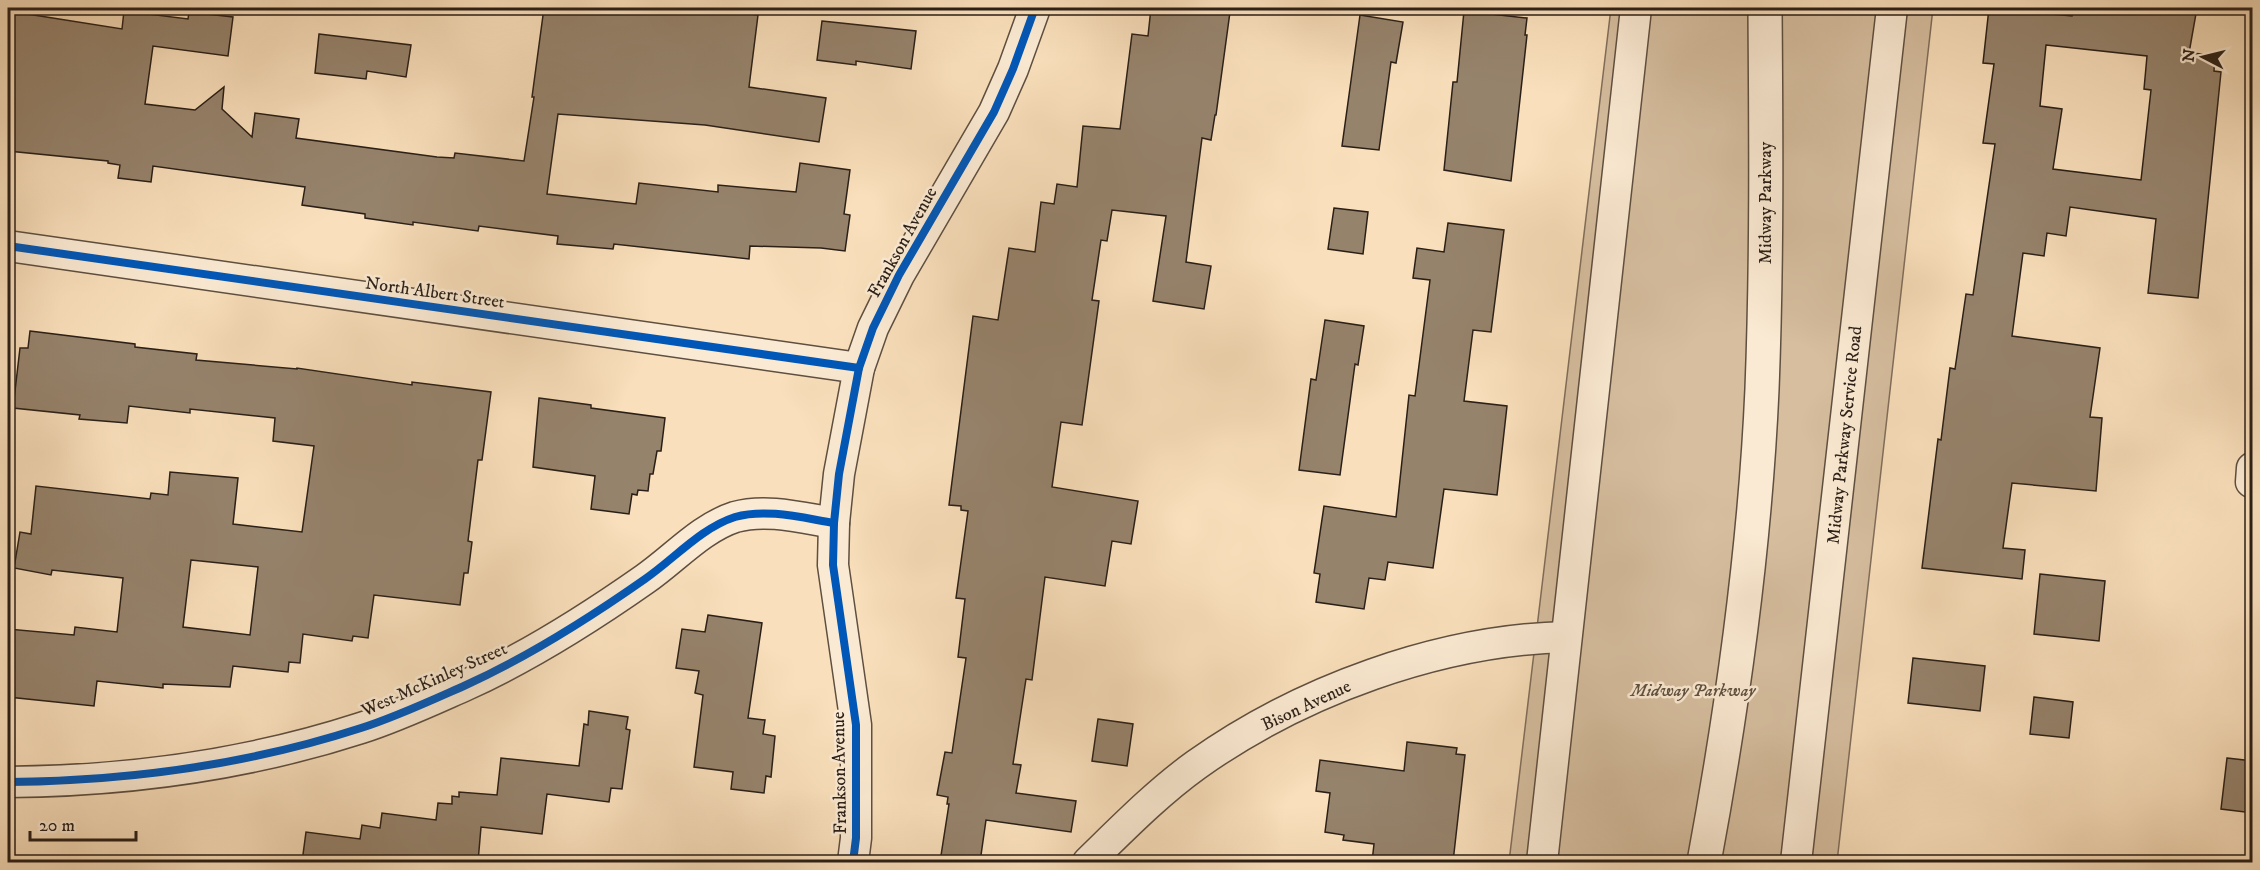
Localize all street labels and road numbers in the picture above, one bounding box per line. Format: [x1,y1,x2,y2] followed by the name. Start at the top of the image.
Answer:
[1755,141,1777,264] street label: Midway Parkway
[863,183,942,301] street label: Frankson Avenue
[364,272,506,314] street label: North Albert Street
[1823,325,1867,545] street label: Midway Parkway Service Road
[357,638,511,722] street label: West McKinley Street
[1258,676,1355,736] street label: Bison Avenue
[828,711,852,835] street label: Frankson Avenue

